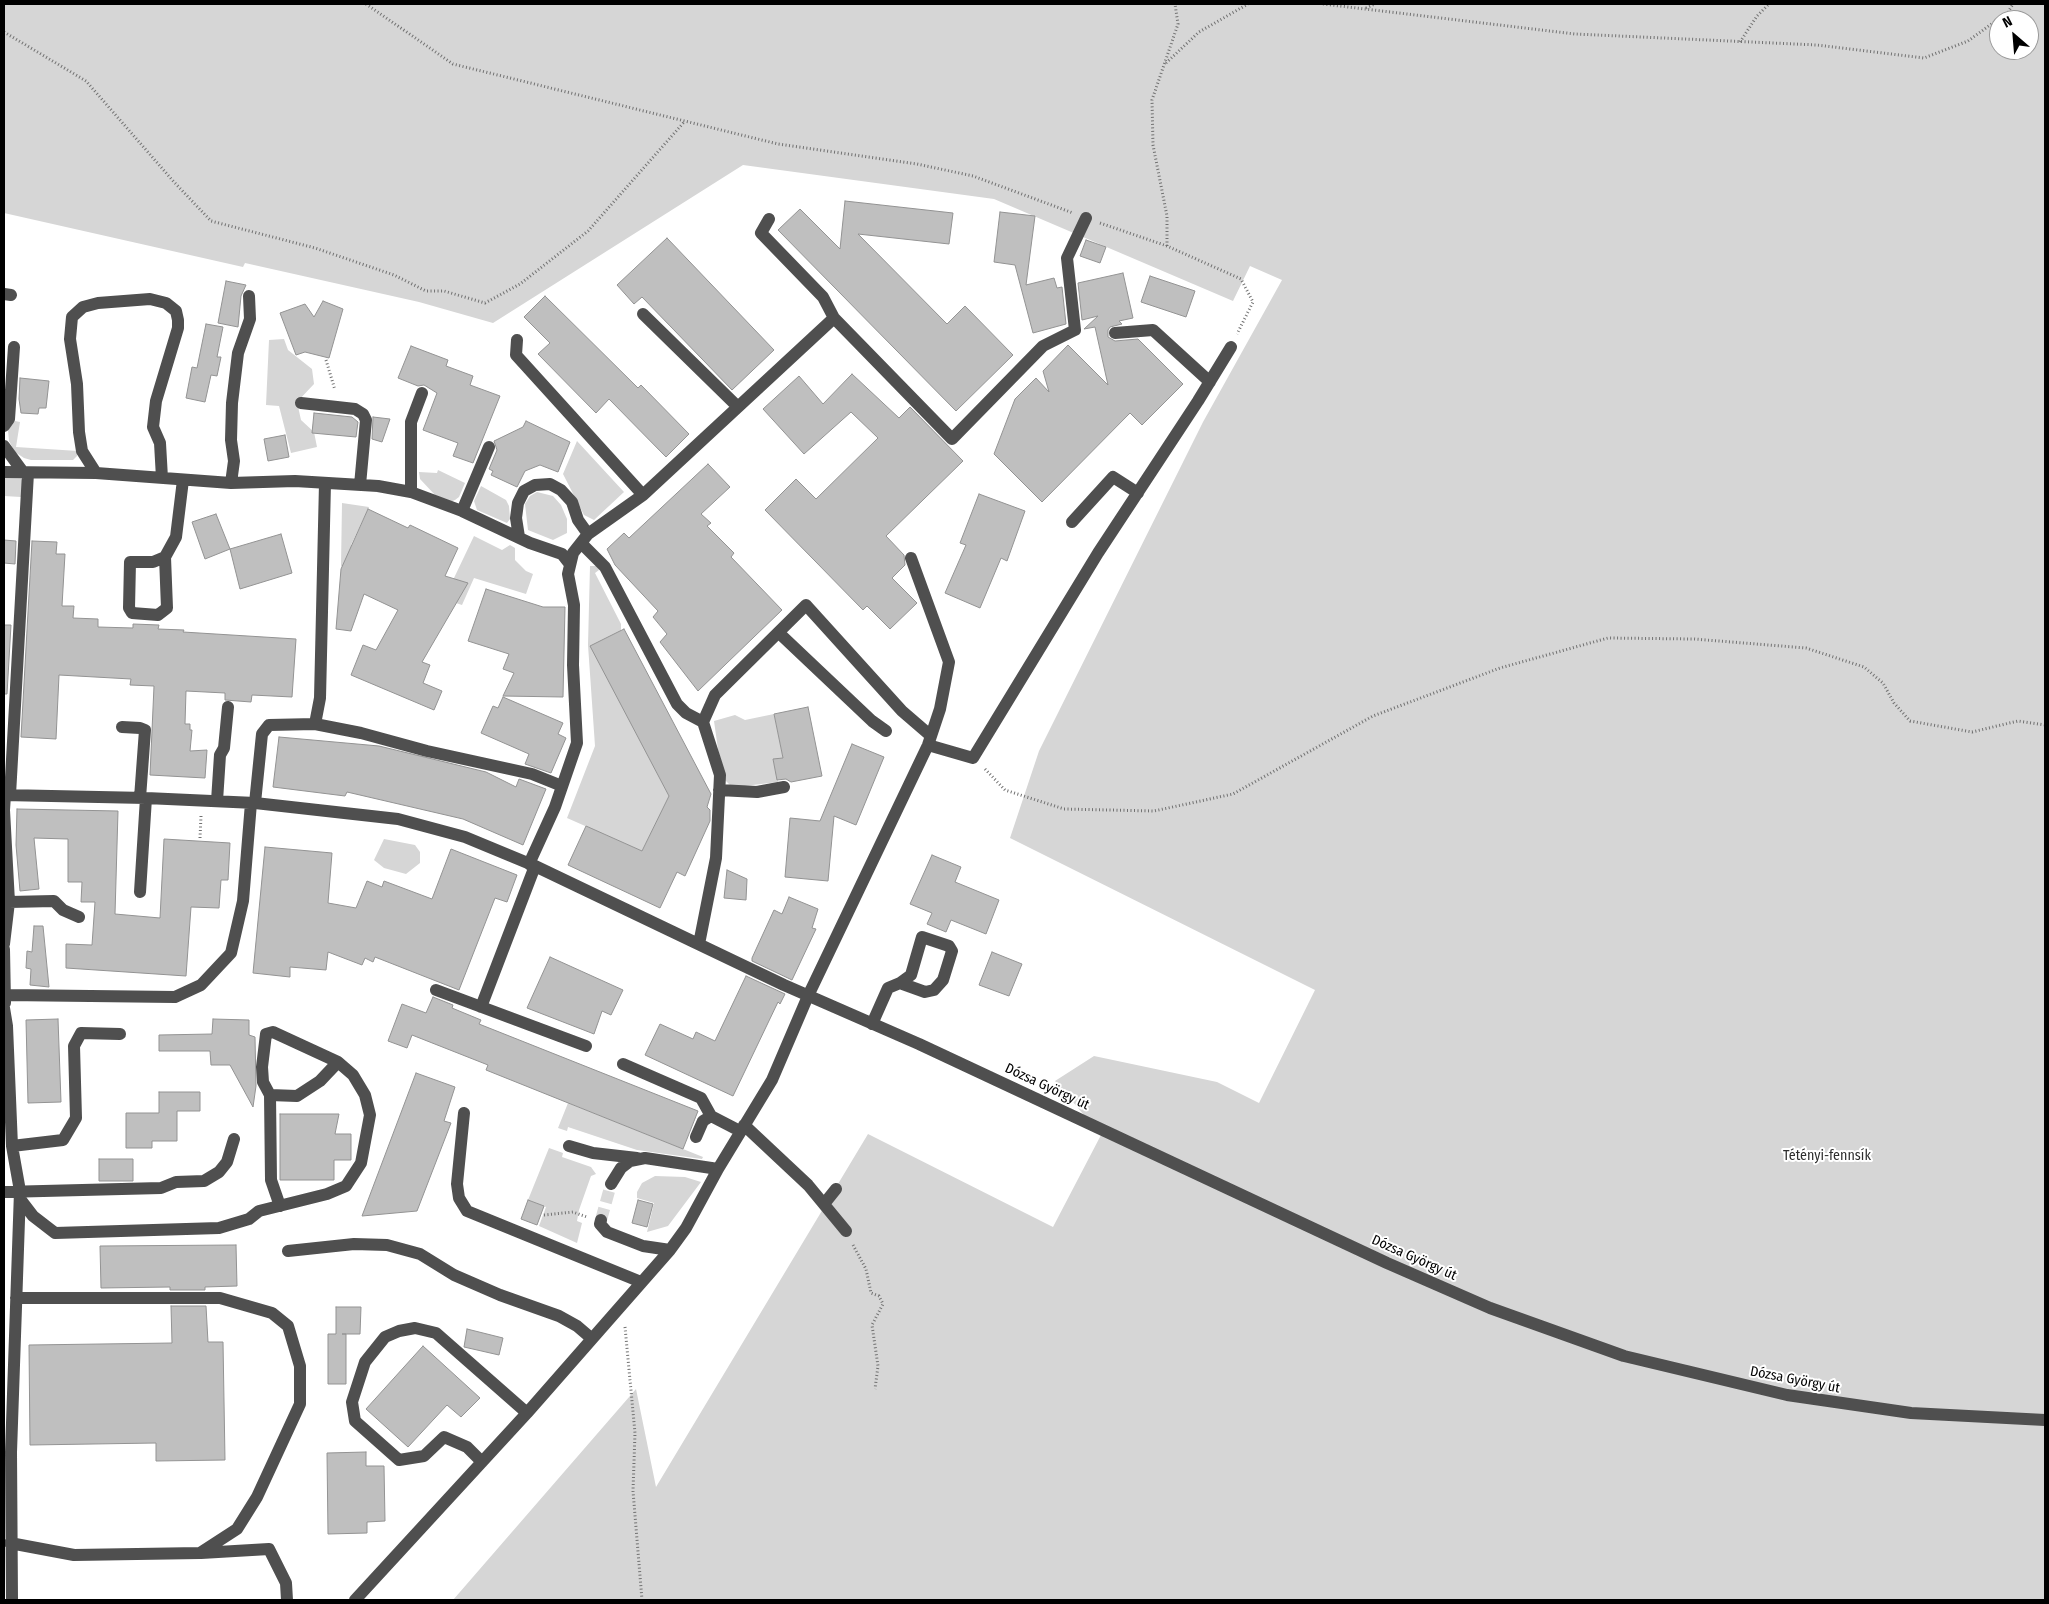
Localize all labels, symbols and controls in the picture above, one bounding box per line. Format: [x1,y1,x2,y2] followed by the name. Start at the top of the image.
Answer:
[1989,10,2039,60] north arrow
[2000,13,2015,32] text: N
[1002,1060,1092,1114] street label: Dózsa György út
[1783,1148,1871,1164] park label: Tétényi-fennsík
[1369,1232,1459,1284] street label: Dózsa György út
[1749,1363,1841,1397] street label: Dózsa György út

